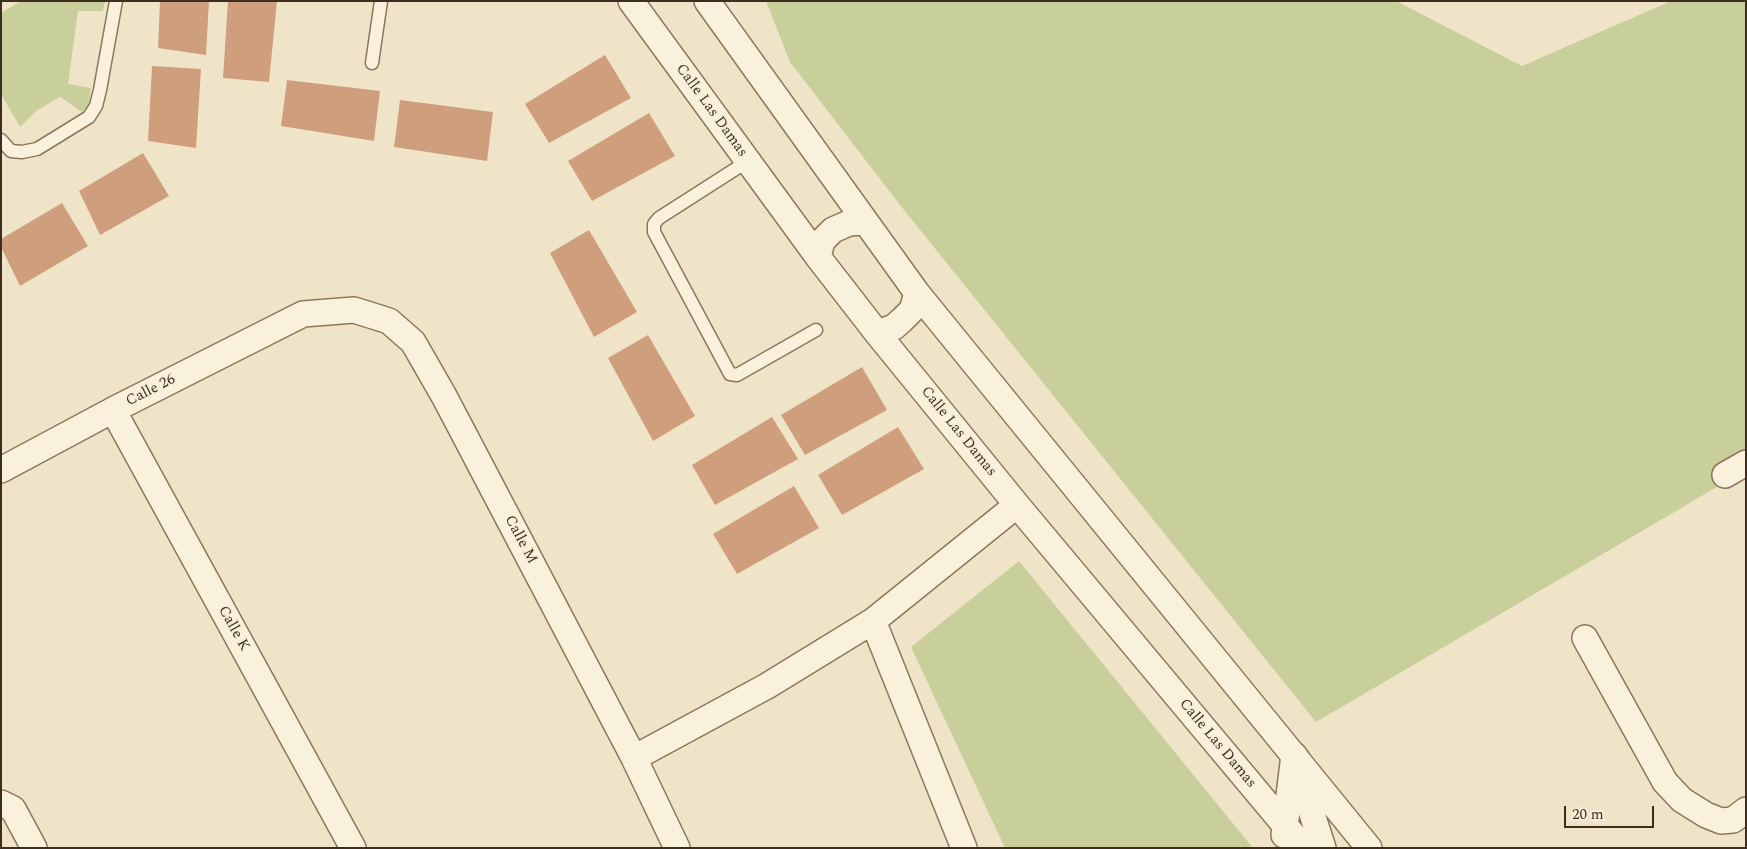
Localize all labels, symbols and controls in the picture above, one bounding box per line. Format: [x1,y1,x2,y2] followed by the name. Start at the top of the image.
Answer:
[671,61,751,161] street label: Calle Las Damas
[123,371,179,411] street label: Calle 26
[916,383,1000,481] street label: Calle Las Damas
[500,513,540,567] street label: Calle M
[213,603,253,655] street label: Calle K
[1175,696,1259,792] street label: Calle Las Damas
[1567,796,1657,828] scale bar
[1572,803,1604,826] text: 20 m

